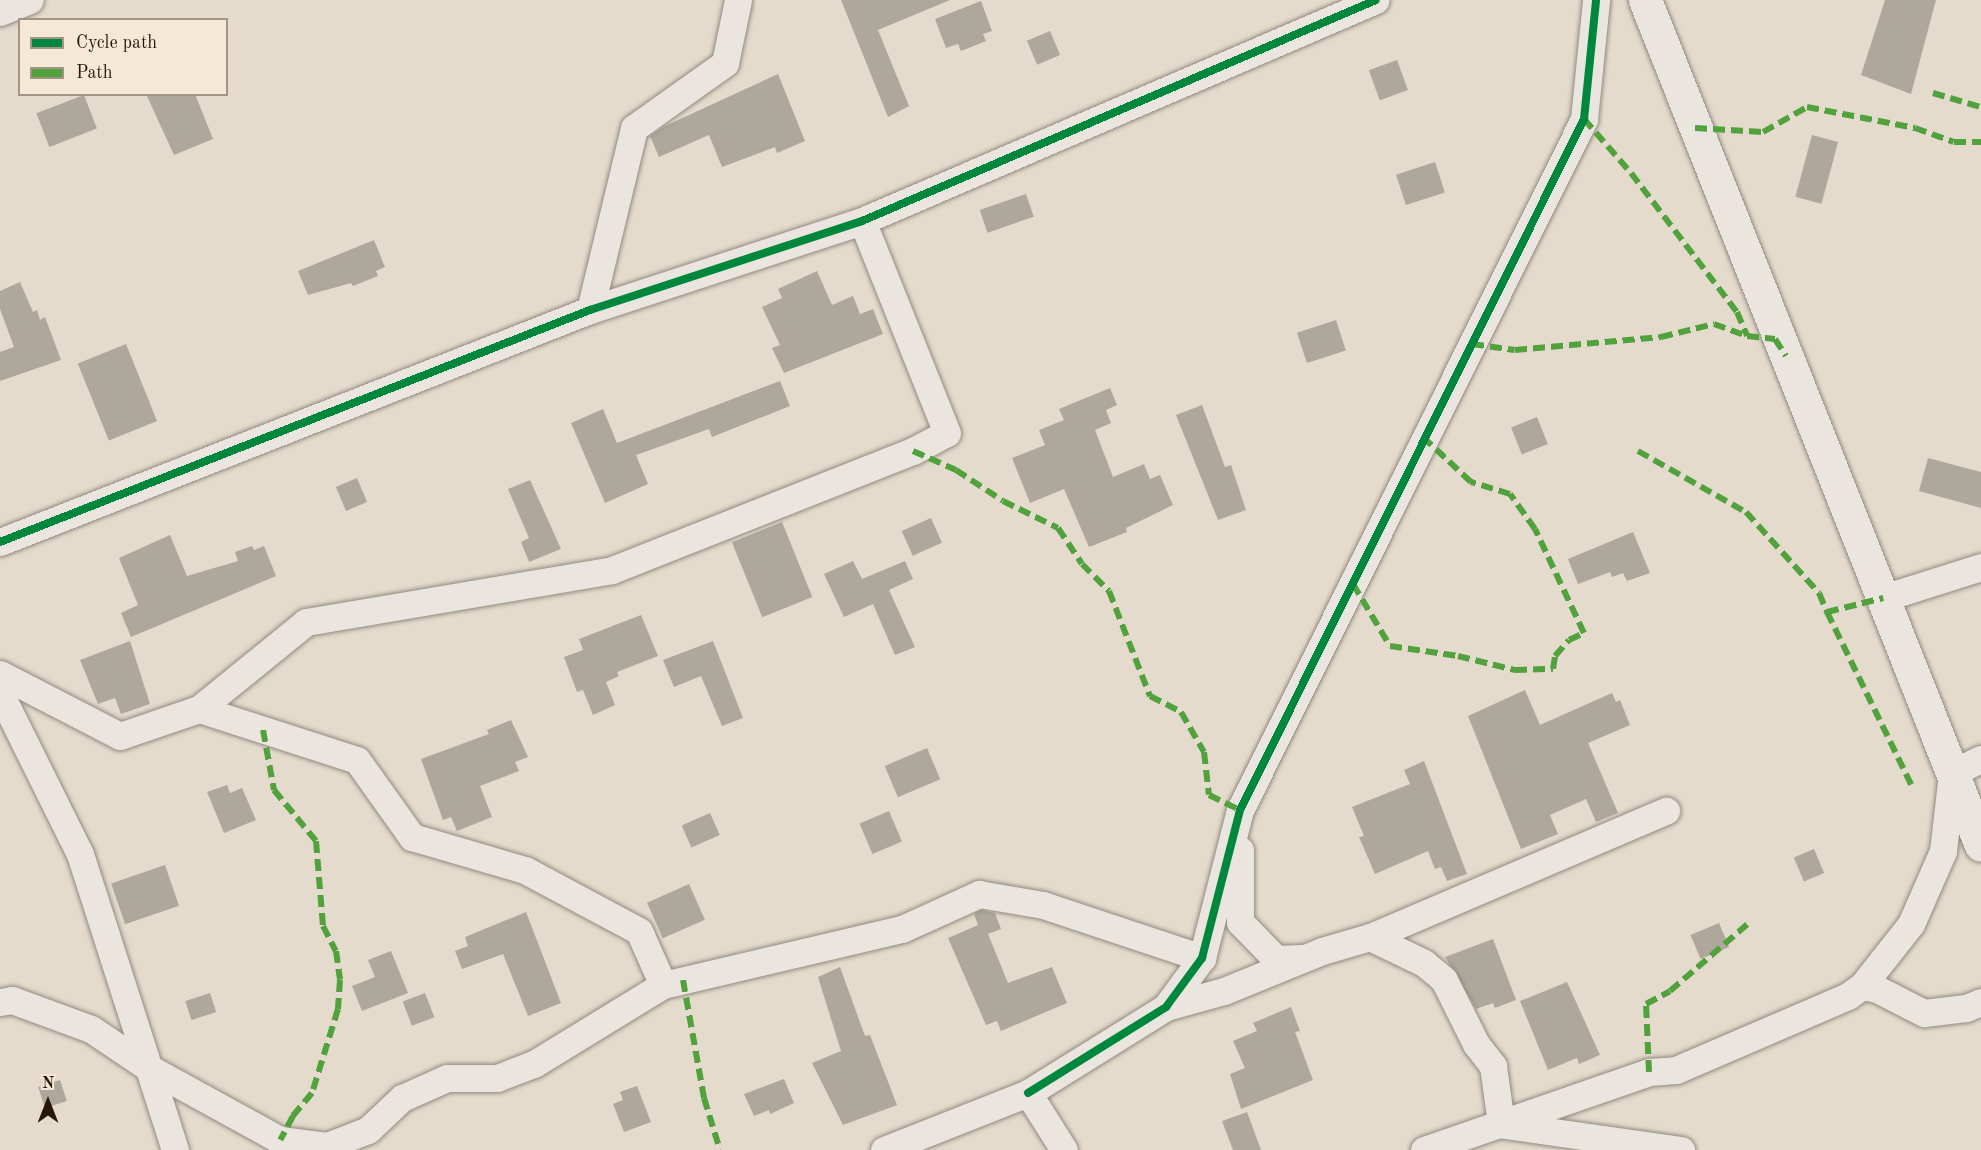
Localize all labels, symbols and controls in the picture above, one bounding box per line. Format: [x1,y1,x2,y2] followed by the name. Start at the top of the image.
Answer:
[18,18,228,96] legend
[76,34,157,52] text: Cycle path
[76,64,112,82] text: Path
[18,1072,78,1132] north arrow
[42,1076,54,1092] text: N

